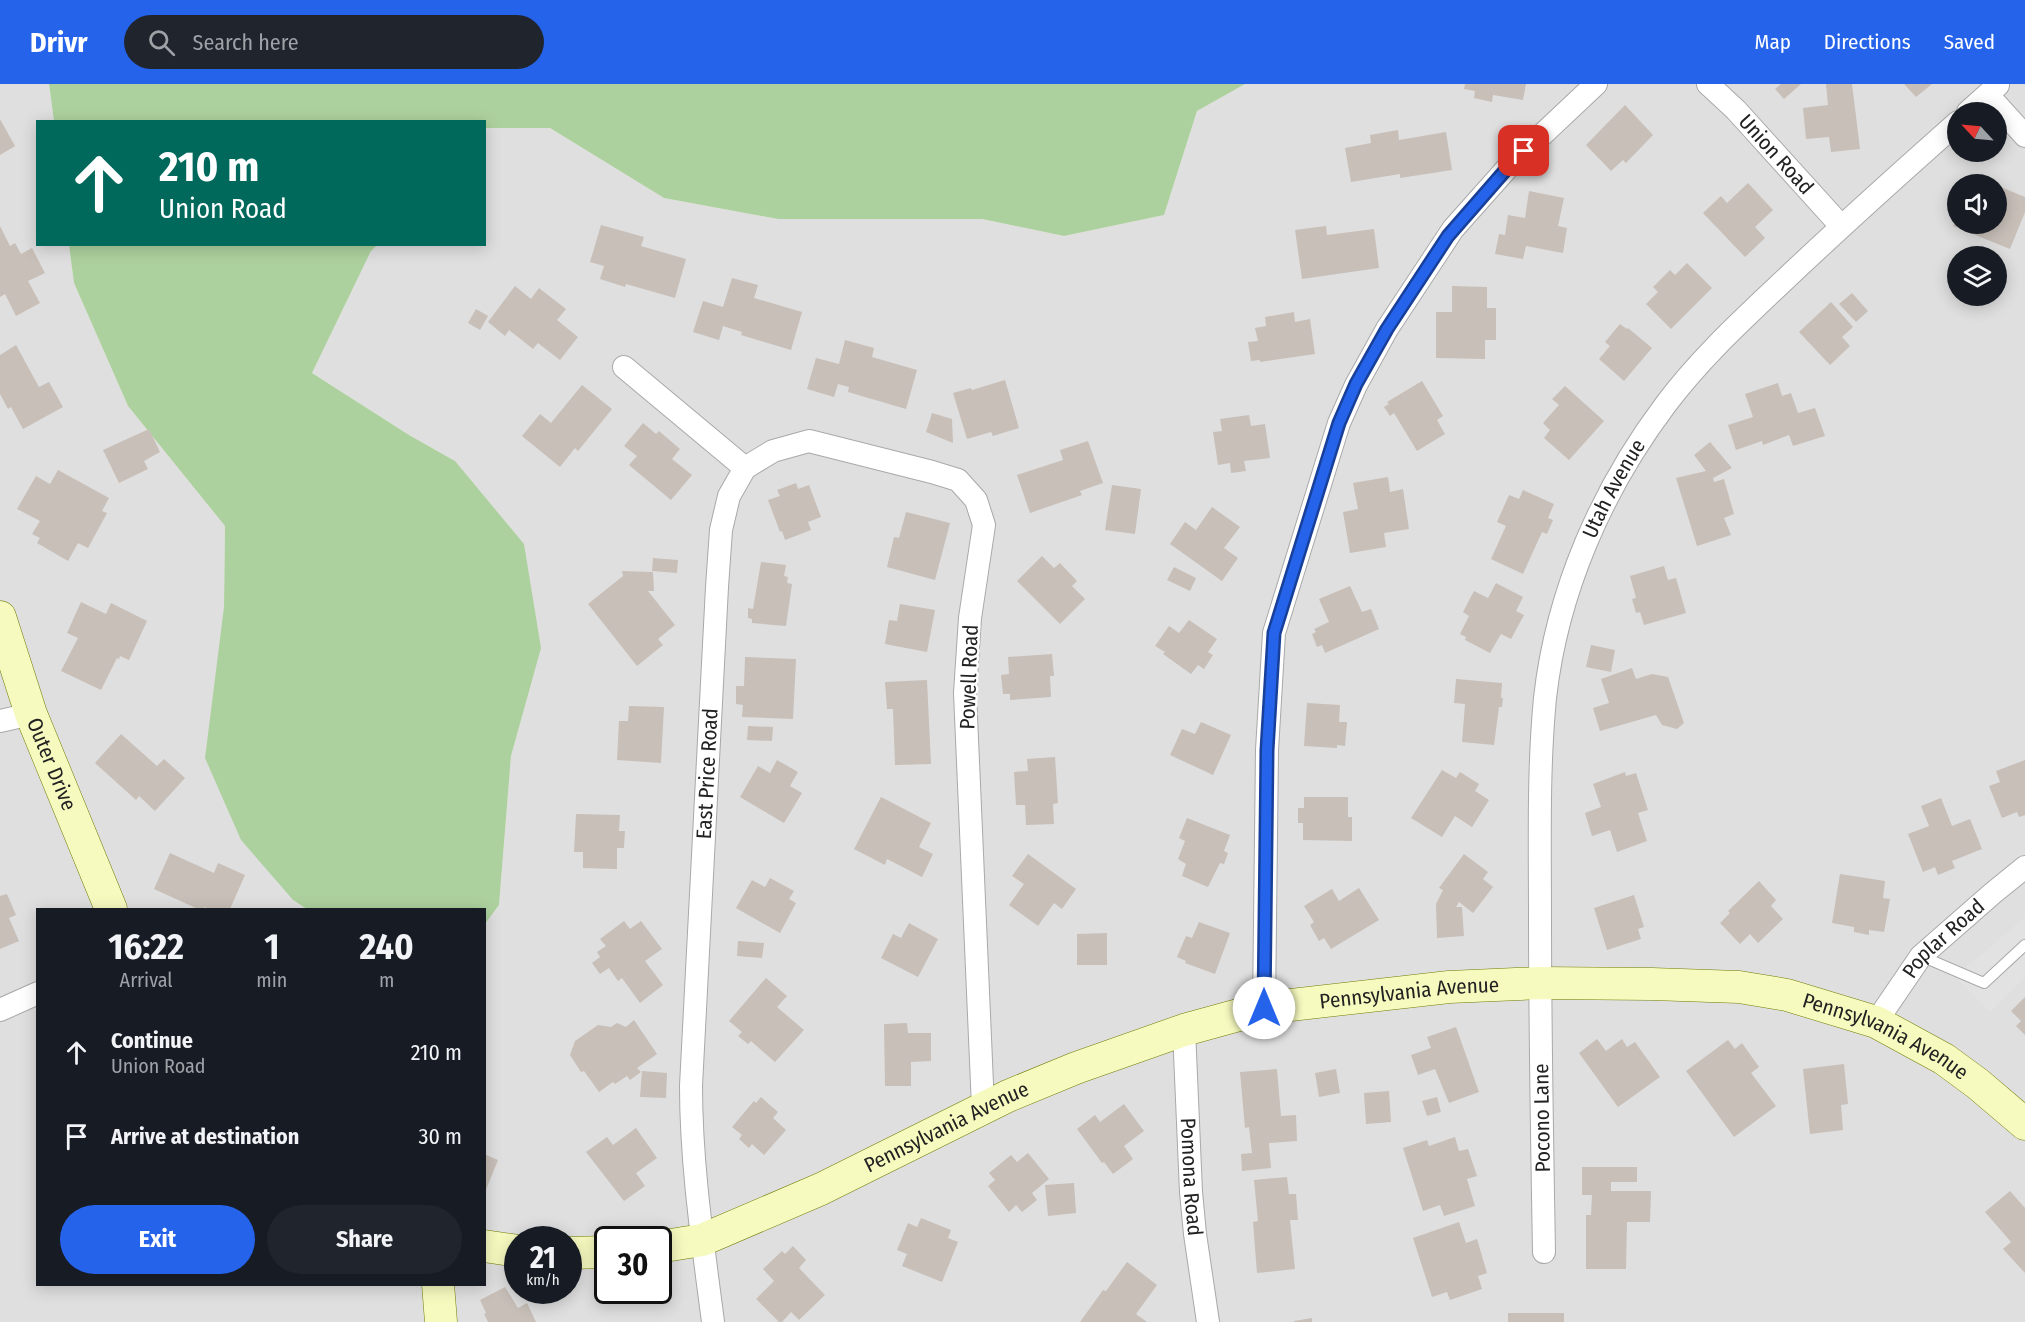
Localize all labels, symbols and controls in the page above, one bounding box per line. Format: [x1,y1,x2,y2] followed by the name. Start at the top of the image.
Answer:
[124,15,544,69] search box
[30,26,88,59] text: Drivr
[145,26,178,59] icon: search
[193,29,299,56] text: Search here
[1754,29,1791,55] text: Map
[1824,29,1911,55] text: Directions
[1944,29,1995,55] text: Saved
[1947,102,2007,162] north arrow
[1947,102,2007,306] map controls
[1733,109,1819,200] street label: Union Road
[1498,125,1549,176] pin
[1507,134,1540,167] icon: arrive
[159,142,259,192] text: 210 m
[60,144,138,222] icon: ahead
[1947,174,2007,234] button: sound
[159,193,287,225] text: Union Road
[1947,246,2007,306] button: layers
[1577,434,1651,542] street label: Utah Avenue
[954,624,984,730] street label: Powell Road
[691,707,724,840] street label: East Price Road
[21,714,82,814] street label: Outer Drive
[1897,893,1990,983] street label: Poplar Road
[108,925,184,969] text: 16:22
[264,925,279,969] text: 1
[360,925,414,969] text: 240
[120,968,173,992] text: Arrival
[256,968,287,992] text: min
[379,968,394,992] text: m
[1318,972,1500,1015] street label: Pennsylvania Avenue
[1232,976,1296,1040] position arrow
[1799,987,1973,1085] street label: Pennsylvania Avenue
[111,1027,193,1054] text: Continue
[60,1036,93,1069] icon: ahead
[411,1039,462,1066] text: 210 m
[111,1054,206,1078] text: Union Road
[1528,1063,1556,1173] street label: Pocono Lane
[860,1076,1033,1178] street label: Pennsylvania Avenue
[1175,1117,1208,1237] street label: Pomona Road
[60,1120,93,1153] icon: arrive
[111,1123,299,1150] text: Arrive at destination
[419,1123,462,1150] text: 30 m
[60,1205,255,1274] button: Exit
[267,1205,462,1274] button: Share
[594,1226,672,1304] speed limit sign: 30
[530,1240,556,1276] text: 21
[526,1271,560,1289] text: km/h

